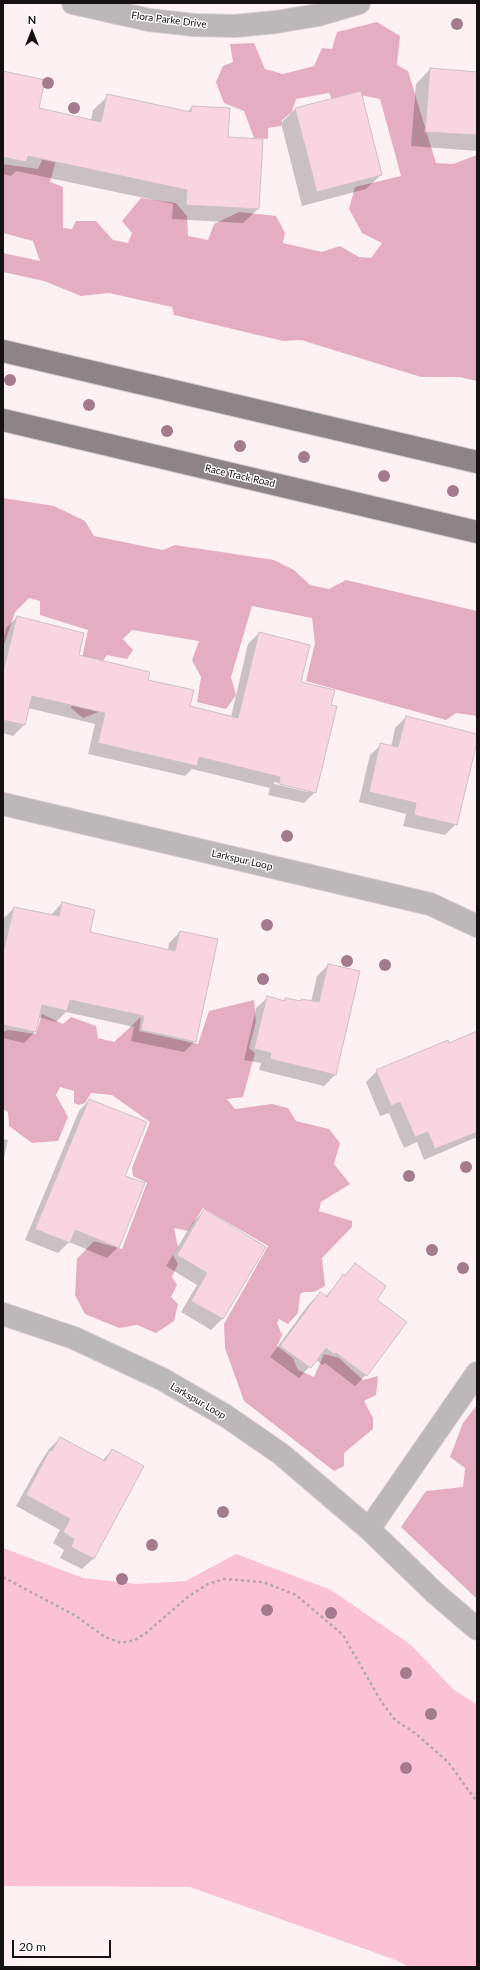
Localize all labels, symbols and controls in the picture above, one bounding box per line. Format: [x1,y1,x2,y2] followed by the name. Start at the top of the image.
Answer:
[131,9,207,31] street label: Flora Parke Drive
[12,12,52,52] north arrow
[28,13,36,26] text: N
[204,462,276,490] street label: Race Track Road
[210,847,274,873] street label: Larkspur Loop
[168,1380,228,1422] street label: Larkspur Loop
[14,1932,113,1958] scale bar
[19,1939,46,1954] text: 20 m

